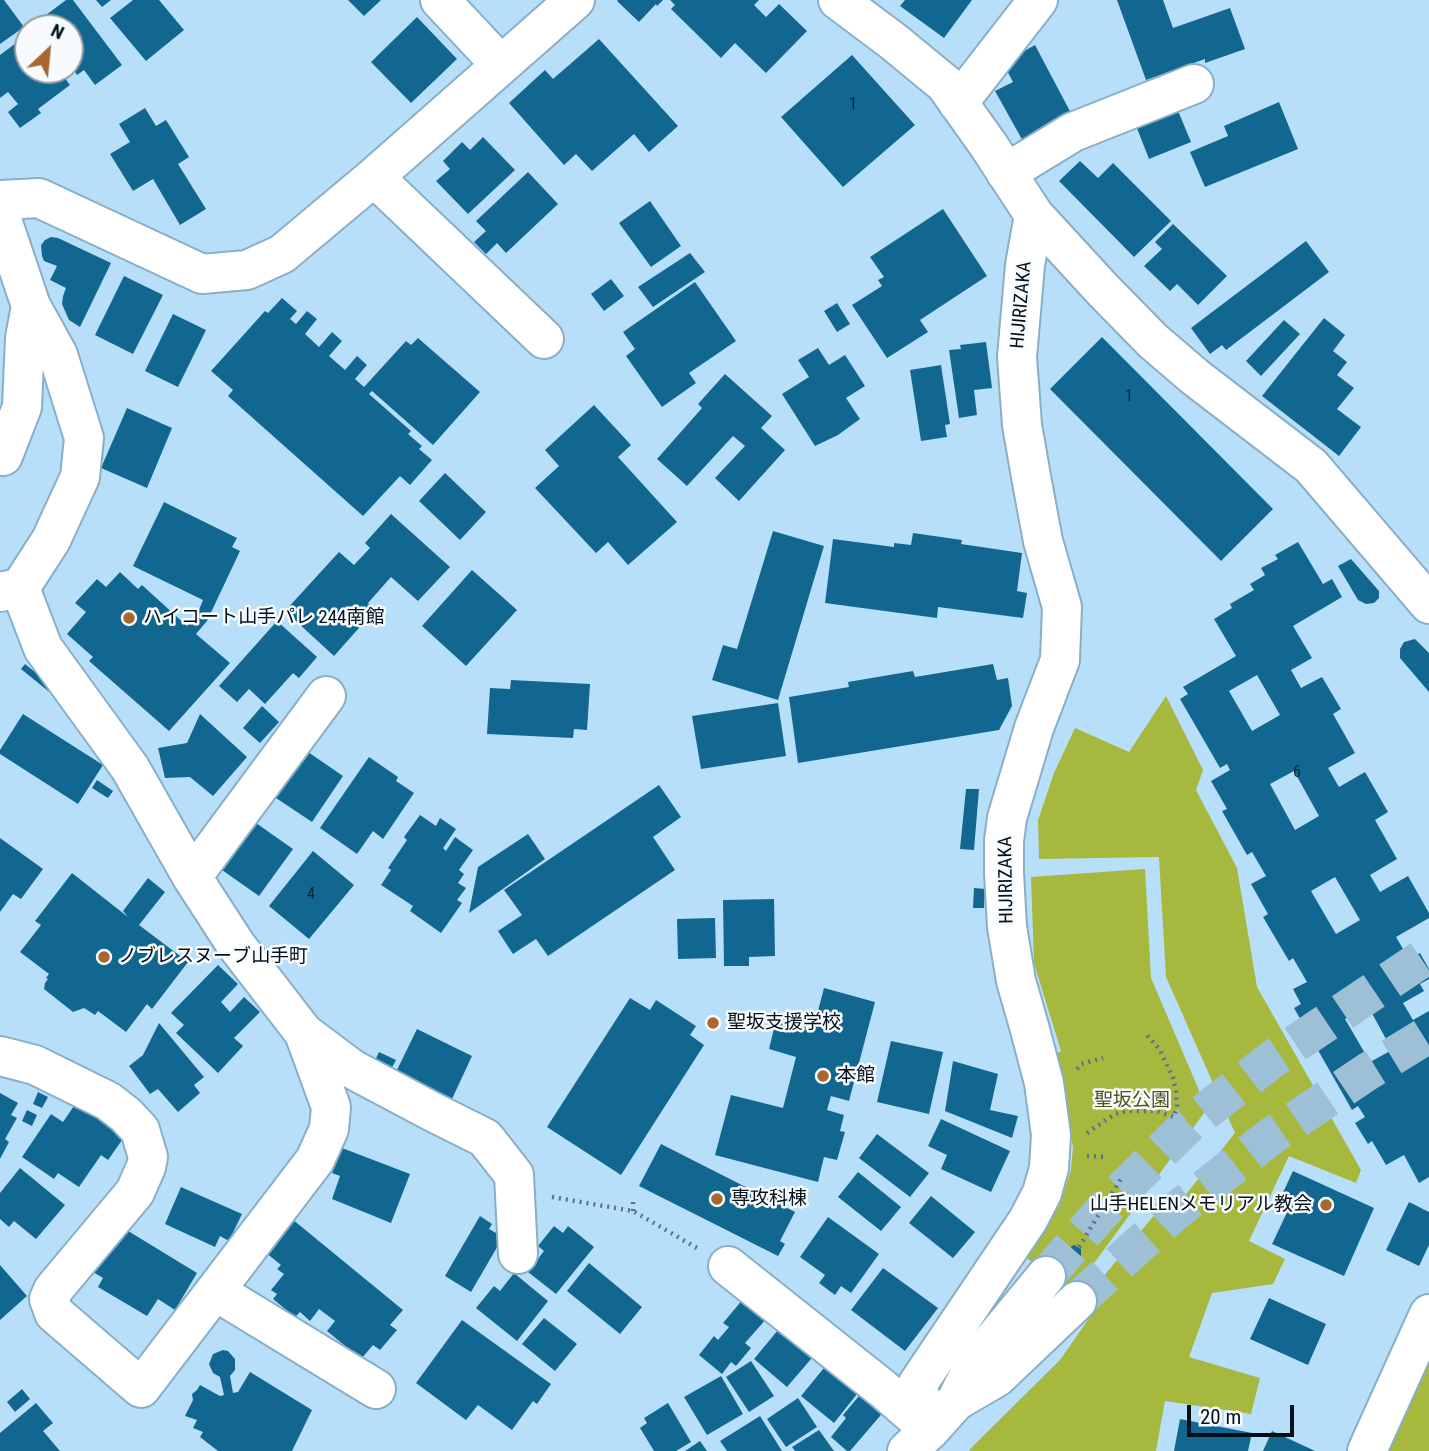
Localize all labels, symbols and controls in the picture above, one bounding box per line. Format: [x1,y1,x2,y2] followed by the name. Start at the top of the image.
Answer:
[14,14,84,84] north arrow
[47,19,68,44] text: N
[849,95,857,115] house number: 1
[1007,260,1037,350] street label: HIJIRIZAKA
[1125,387,1133,407] house number: 1
[143,607,384,629] place label: ハイコート山手パレ 244南館
[121,610,137,626] marker: ハイコート山手パレ 244南館
[1293,763,1301,783] house number: 6
[995,836,1019,924] street label: HIJIRIZAKA
[307,885,315,905] house number: 4
[118,946,308,968] place label: ノブレスヌーブ山手町
[96,949,112,965] marker: ノブレスヌーブ山手町
[727,1012,841,1034] place label: 聖坂支援学校
[705,1015,721,1031] marker: 聖坂支援学校
[837,1065,875,1087] place label: 本館
[815,1068,831,1084] marker: 本館
[1094,1090,1170,1112] park label: 聖坂公園
[731,1188,807,1210] place label: 専攻科棟
[709,1191,725,1207] marker: 専攻科棟
[1090,1194,1312,1216] place label: 山手HELENメモリアル教会
[1318,1197,1334,1213] marker: 山手HELENメモリアル教会
[1191,1392,1298,1436] scale bar
[1200,1405,1241,1429] text: 20 m

